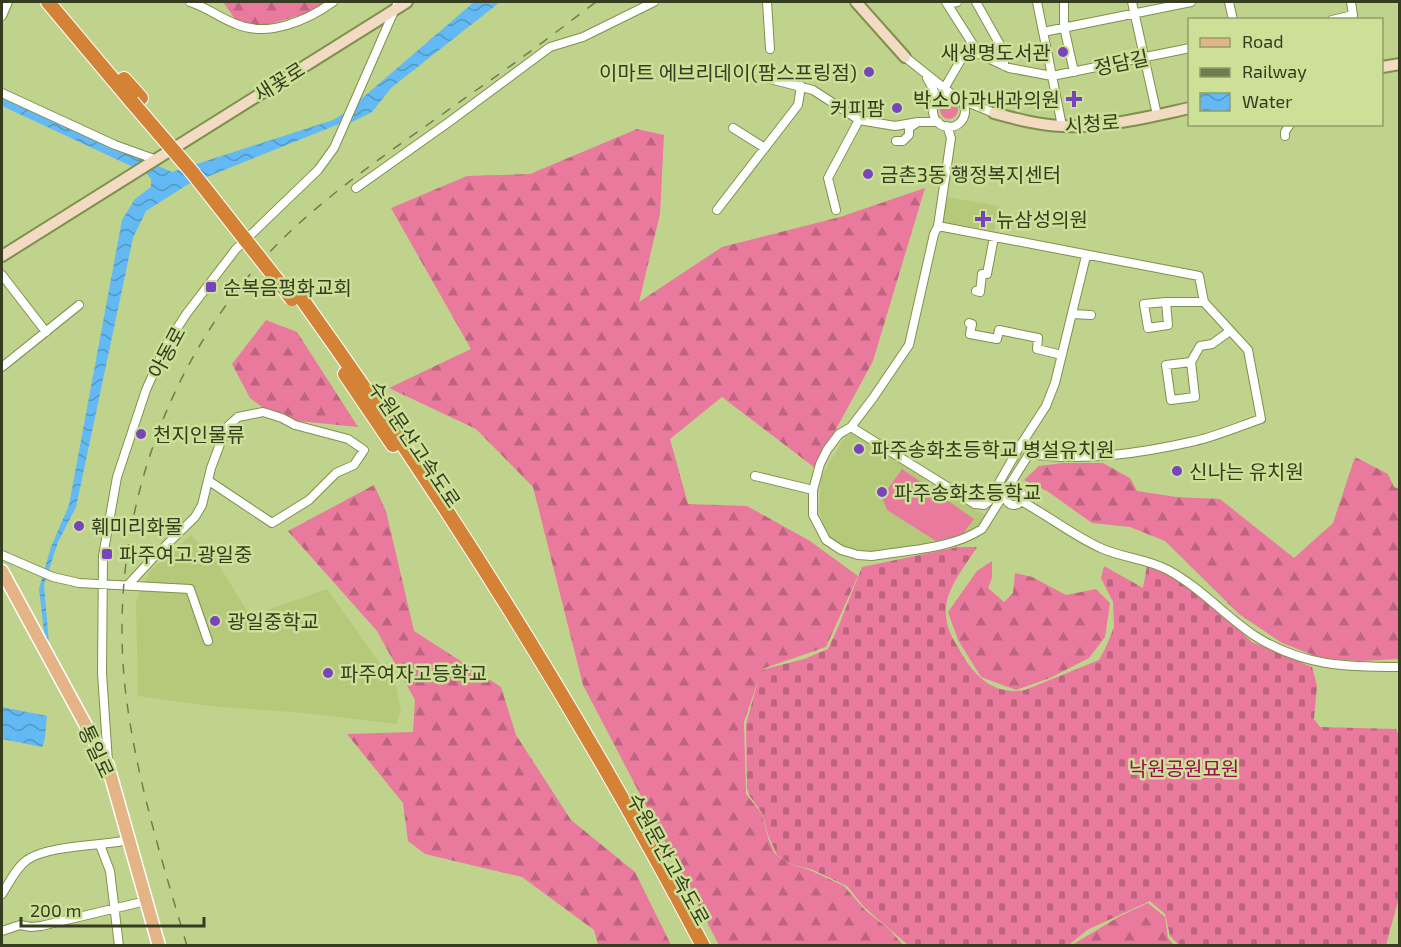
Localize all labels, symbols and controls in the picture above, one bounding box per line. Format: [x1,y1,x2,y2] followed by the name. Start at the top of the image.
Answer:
[1188,18,1383,126] legend
[1242,30,1283,52] text: Road
[941,40,1051,64] place label: 새생명도서관
[1056,45,1070,59] marker: 새생명도서관
[1092,45,1150,79] street label: 정담길
[249,56,309,106] street label: 새꽃로
[599,60,857,84] place label: 이마트 에브리데이(팜스프링점)
[1242,60,1307,82] text: Railway
[862,65,876,79] marker: 이마트 에브리데이(팜스프링점)
[913,87,1060,111] place label: 박소아과내과의원
[1065,90,1083,108] marker: 박소아과내과의원
[1242,90,1292,112] text: Water
[830,96,885,120] place label: 커피팜
[890,101,904,115] marker: 커피팜
[1064,109,1120,137] street label: 시청로
[880,162,1061,186] place label: 금촌3동 행정복지센터
[861,167,875,181] marker: 금촌3동 행정복지센터
[996,207,1088,231] place label: 뉴삼성의원
[974,210,992,228] marker: 뉴삼성의원
[223,275,352,299] place label: 순복음평화교회
[204,280,218,294] marker: 순복음평화교회
[142,322,190,382] street label: 아동로
[364,376,466,512] street label: 수원문산고속도로
[153,422,245,446] place label: 천지인물류
[134,427,148,441] marker: 천지인물류
[871,437,1115,461] place label: 파주송화초등학교 병설유치원
[852,442,866,456] marker: 파주송화초등학교 병설유치원
[1189,459,1304,483] place label: 신나는 유치원
[1170,464,1184,478] marker: 신나는 유치원
[894,480,1041,504] place label: 파주송화초등학교
[875,485,889,499] marker: 파주송화초등학교
[91,514,183,538] place label: 훼미리화물
[72,519,86,533] marker: 훼미리화물
[119,542,252,566] place label: 파주여고.광일중
[100,547,114,561] marker: 파주여고.광일중
[227,609,319,633] place label: 광일중학교
[208,614,222,628] marker: 광일중학교
[340,661,487,685] place label: 파주여자고등학교
[321,666,335,680] marker: 파주여자고등학교
[74,721,120,781] street label: 통일로
[1129,756,1239,780] park label: 낙원공원묘원
[623,789,715,929] street label: 수원문산고속도로
[21,890,204,928] scale bar
[30,899,82,921] text: 200 m

